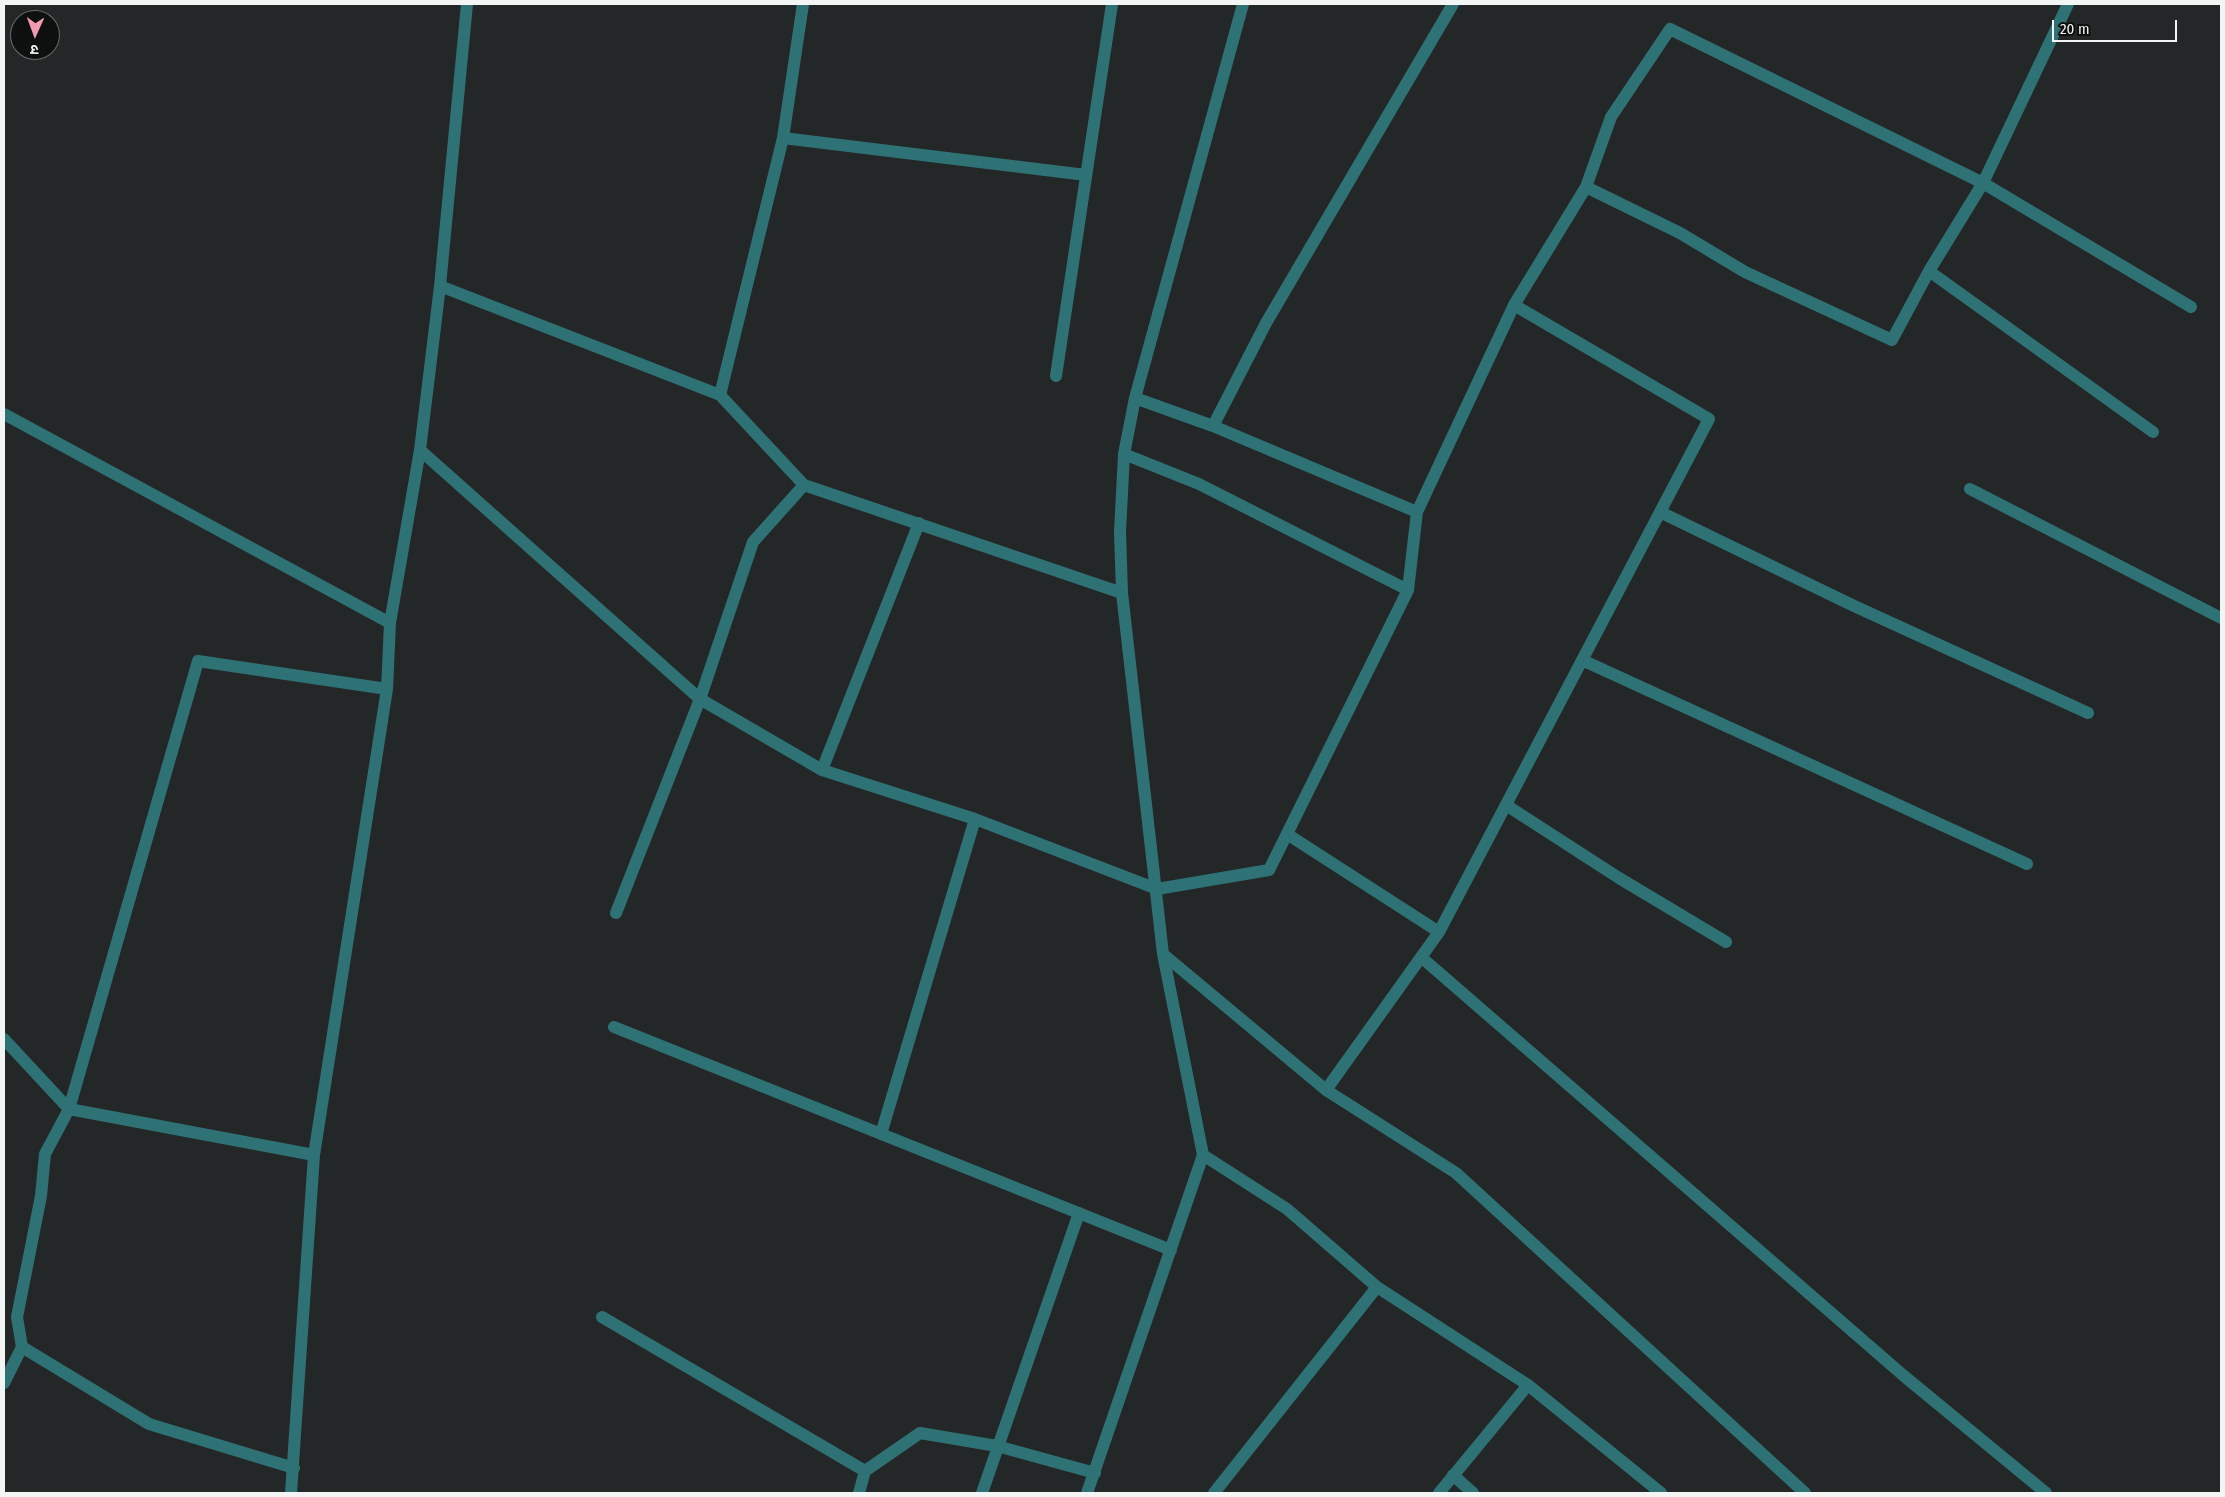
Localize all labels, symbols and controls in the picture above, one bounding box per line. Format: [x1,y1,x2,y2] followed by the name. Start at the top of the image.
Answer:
[10,10,60,60] north arrow
[2055,10,2180,42] scale bar
[2060,20,2090,38] text: 20 m
[30,41,39,58] text: उ

